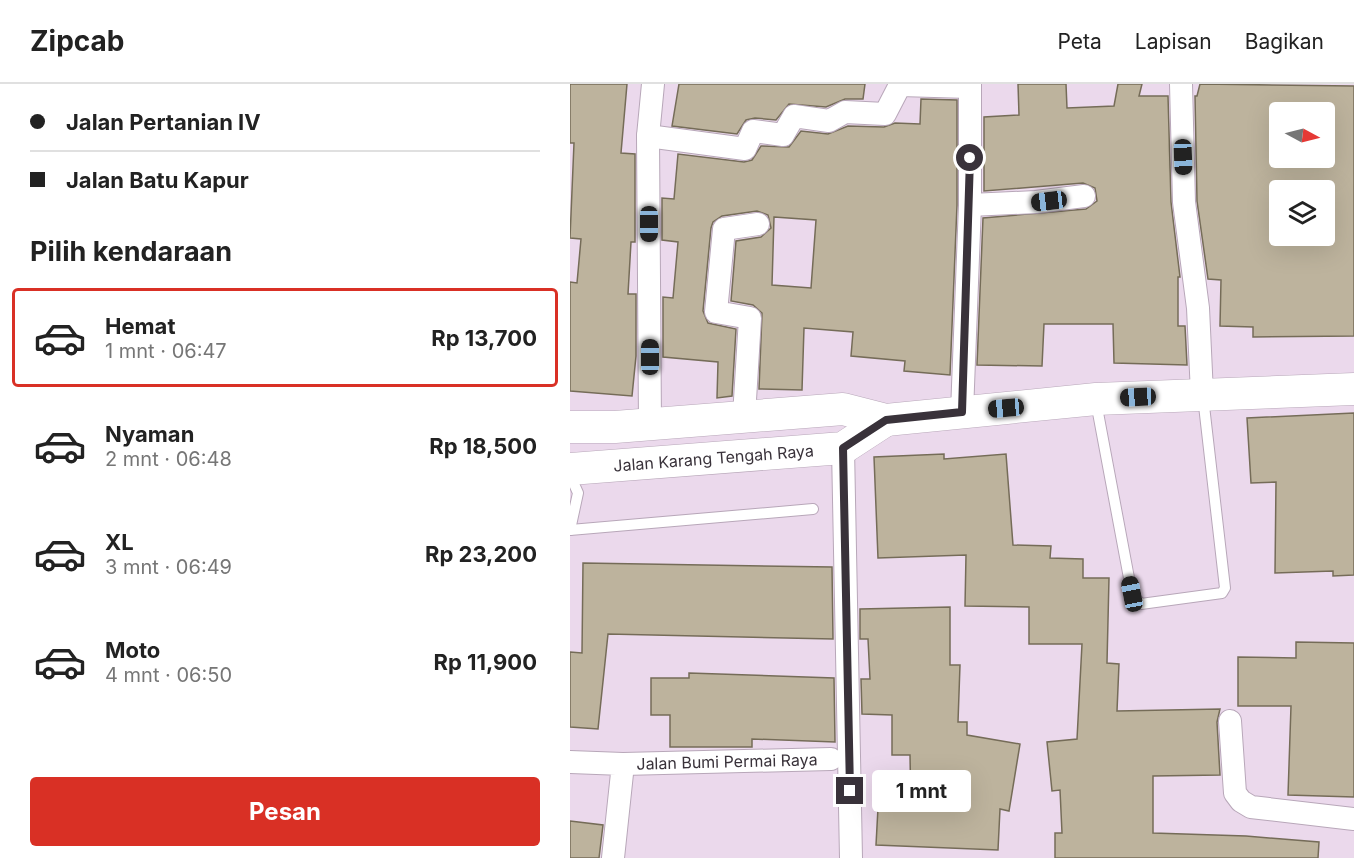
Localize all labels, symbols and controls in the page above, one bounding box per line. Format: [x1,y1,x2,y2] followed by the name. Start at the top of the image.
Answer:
[30,24,125,58] text: Zipcab
[1058,29,1102,54] text: Peta
[1135,29,1212,54] text: Lapisan
[1245,29,1324,54] text: Bagikan
[1269,102,1335,168] north arrow
[1269,102,1335,246] map controls
[66,109,261,135] text: Jalan Pertanian IV
[1173,139,1193,175] car
[956,144,983,171] route start
[66,167,249,193] text: Jalan Batu Kapur
[1269,180,1335,246] button: layers
[1030,190,1068,212] car
[640,206,658,242] car
[30,235,232,268] text: Pilih kendaraan
[33,311,87,365] icon: car
[105,313,175,339] text: Hemat
[431,325,537,351] text: Rp 13,700
[105,339,227,363] text: 1 mnt · 06:47
[641,339,659,375] car
[1120,387,1156,407] car
[987,397,1025,419] car
[33,419,87,473] icon: car
[105,421,194,447] text: Nyaman
[429,433,537,459] text: Rp 18,500
[613,440,815,476] street label: Jalan Karang Tengah Raya
[105,447,232,471] text: 2 mnt · 06:48
[33,527,87,581] icon: car
[105,529,134,555] text: XL
[425,541,537,567] text: Rp 23,200
[105,555,232,579] text: 3 mnt · 06:49
[1120,575,1144,613] car
[33,635,87,689] icon: car
[105,637,160,663] text: Moto
[433,649,537,675] text: Rp 11,900
[105,663,232,687] text: 4 mnt · 06:50
[636,749,818,774] street label: Jalan Bumi Permai Raya
[871,770,970,812] callout: 1 mnt
[30,777,540,846] button: Pesan
[836,777,863,804] route end
[896,779,947,803] text: 1 mnt

